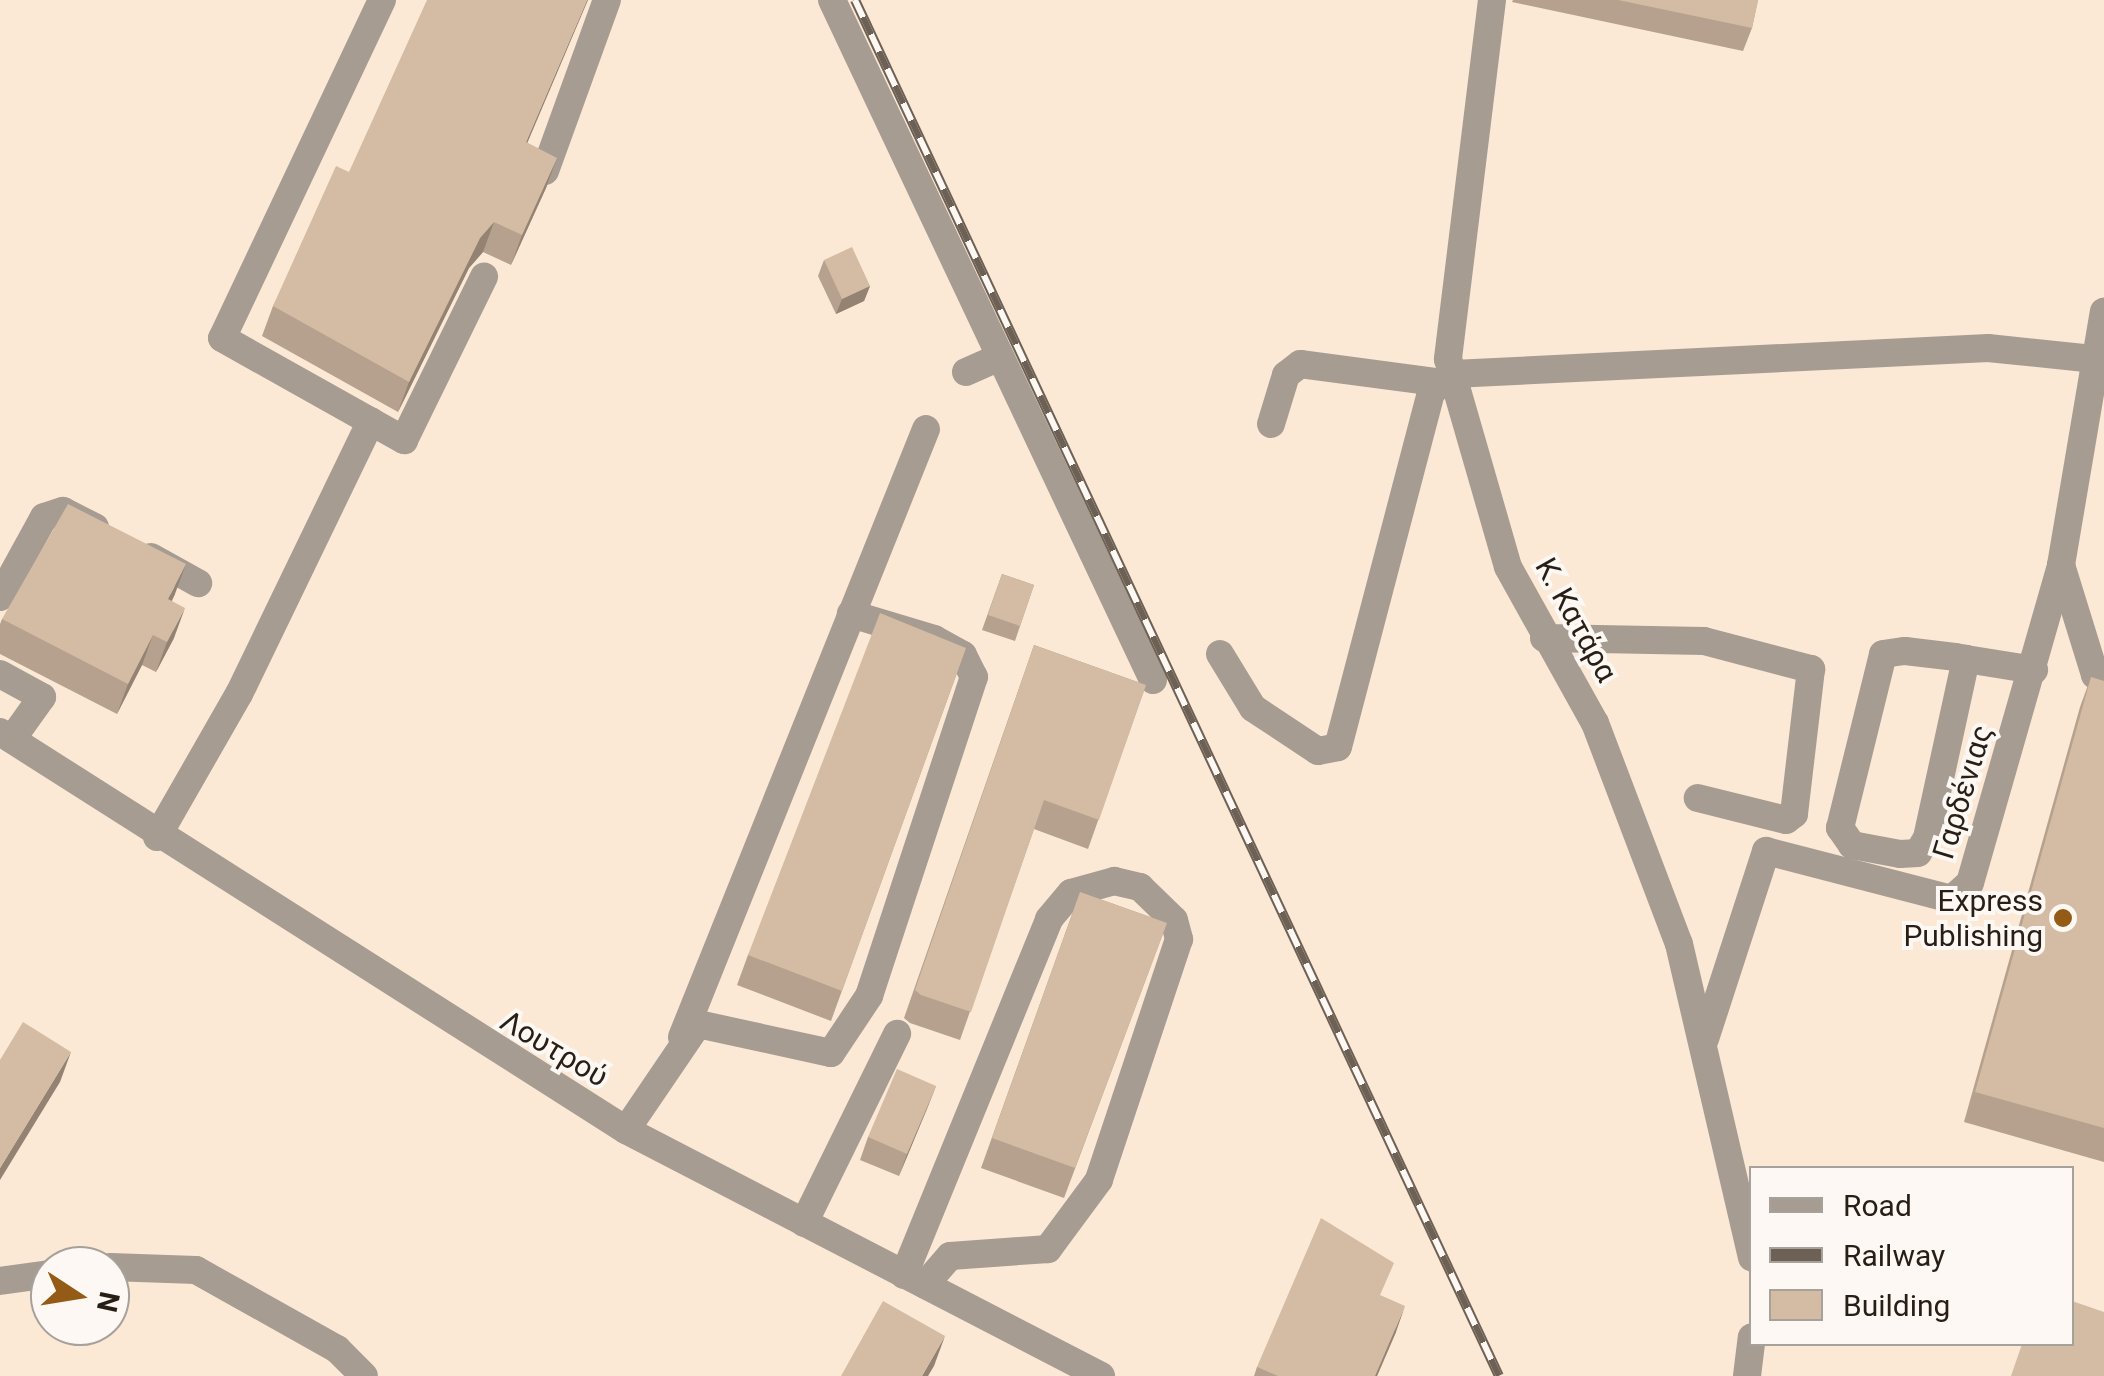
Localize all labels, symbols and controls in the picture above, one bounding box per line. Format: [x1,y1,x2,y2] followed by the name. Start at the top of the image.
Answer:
[1527,552,1625,688] street label: Κ. Κατάρα
[1926,721,2000,863] street label: Γαρδένιας
[1903,883,2043,954] place label: Express Publishing
[2052,907,2074,929] marker: Express Publishing
[494,1003,614,1095] street label: Λουτρού
[1749,1166,2074,1346] legend
[1843,1188,1912,1223] text: Road
[1843,1238,1945,1273] text: Railway
[30,1246,130,1346] north arrow
[1843,1288,1950,1323] text: Building
[90,1289,126,1315] text: N

